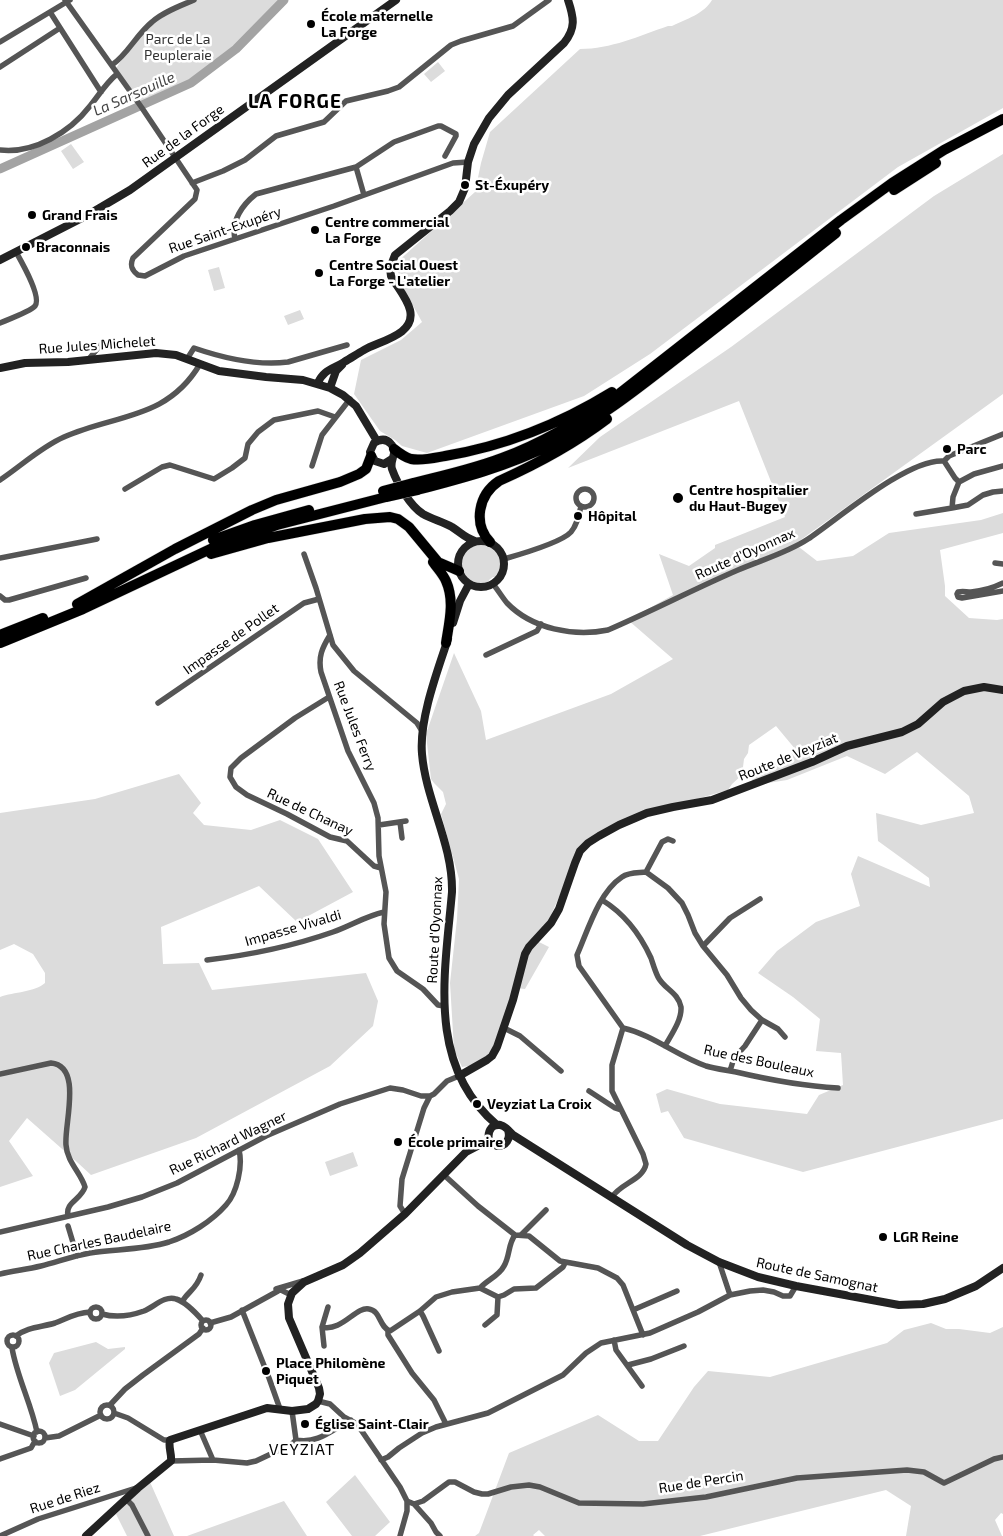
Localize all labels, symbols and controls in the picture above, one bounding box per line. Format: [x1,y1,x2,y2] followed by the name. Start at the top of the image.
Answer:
[321,8,433,40] place label: École maternelle La Forge
[305,18,317,30] marker: École maternelle La Forge
[144,31,212,64] park label: Parc de La Peupleraie
[90,68,178,120] water label: La Sarsouille
[247,91,343,113] district label: LA FORGE
[139,101,227,171] street label: Rue de la Forge
[475,177,549,193] place label: St-Éxupéry
[459,179,471,191] marker: St-Éxupéry
[167,203,283,257] street label: Rue Saint-Exupéry
[42,207,118,223] place label: Grand Frais
[26,209,38,221] marker: Grand Frais
[325,214,449,246] place label: Centre commercial La Forge
[309,224,321,236] marker: Centre commercial La Forge
[36,239,110,255] place label: Braconnais
[20,241,32,253] marker: Braconnais
[329,257,458,290] place label: Centre Social Ouest La Forge - L'atelier
[313,267,325,279] marker: Centre Social Ouest La Forge - L'atelier
[38,333,156,357] street label: Rue Jules Michelet
[957,441,987,457] place label: Parc
[941,443,953,455] marker: Parc
[689,482,808,514] place label: Centre hospitalier du Haut-Bugey
[671,491,685,505] marker: Centre hospitalier du Haut-Bugey
[588,508,637,524] place label: Hôpital
[572,510,584,522] marker: Hôpital
[693,524,797,584] street label: Route d'Oyonnax
[180,600,282,678] street label: Impasse de Pollet
[330,678,380,774] street label: Rue Jules Ferry
[736,729,840,785] street label: Route de Veyziat
[264,785,356,839] street label: Rue de Chanay
[424,876,446,984] street label: Route d'Oyonnax
[243,906,343,950] street label: Impasse Vivaldi
[702,1041,816,1081] street label: Rue des Bouleaux
[487,1096,592,1112] place label: Veyziat La Croix
[471,1098,483,1110] marker: Veyziat La Croix
[167,1107,289,1179] street label: Rue Richard Wagner
[408,1134,503,1150] place label: École primaire
[392,1136,404,1148] marker: École primaire
[25,1218,173,1264] street label: Rue Charles Baudelaire
[893,1229,959,1245] place label: LGR Reine
[877,1231,889,1243] marker: LGR Reine
[755,1254,879,1296] street label: Route de Samognat
[276,1355,386,1388] place label: Place Philomène Piquet
[260,1365,272,1377] marker: Place Philomène Piquet
[315,1416,429,1432] place label: Église Saint-Clair
[299,1418,311,1430] marker: Église Saint-Clair
[268,1440,336,1460] district label: VEYZIAT
[657,1467,745,1497] street label: Rue de Percin
[28,1479,102,1517] street label: Rue de Riez

